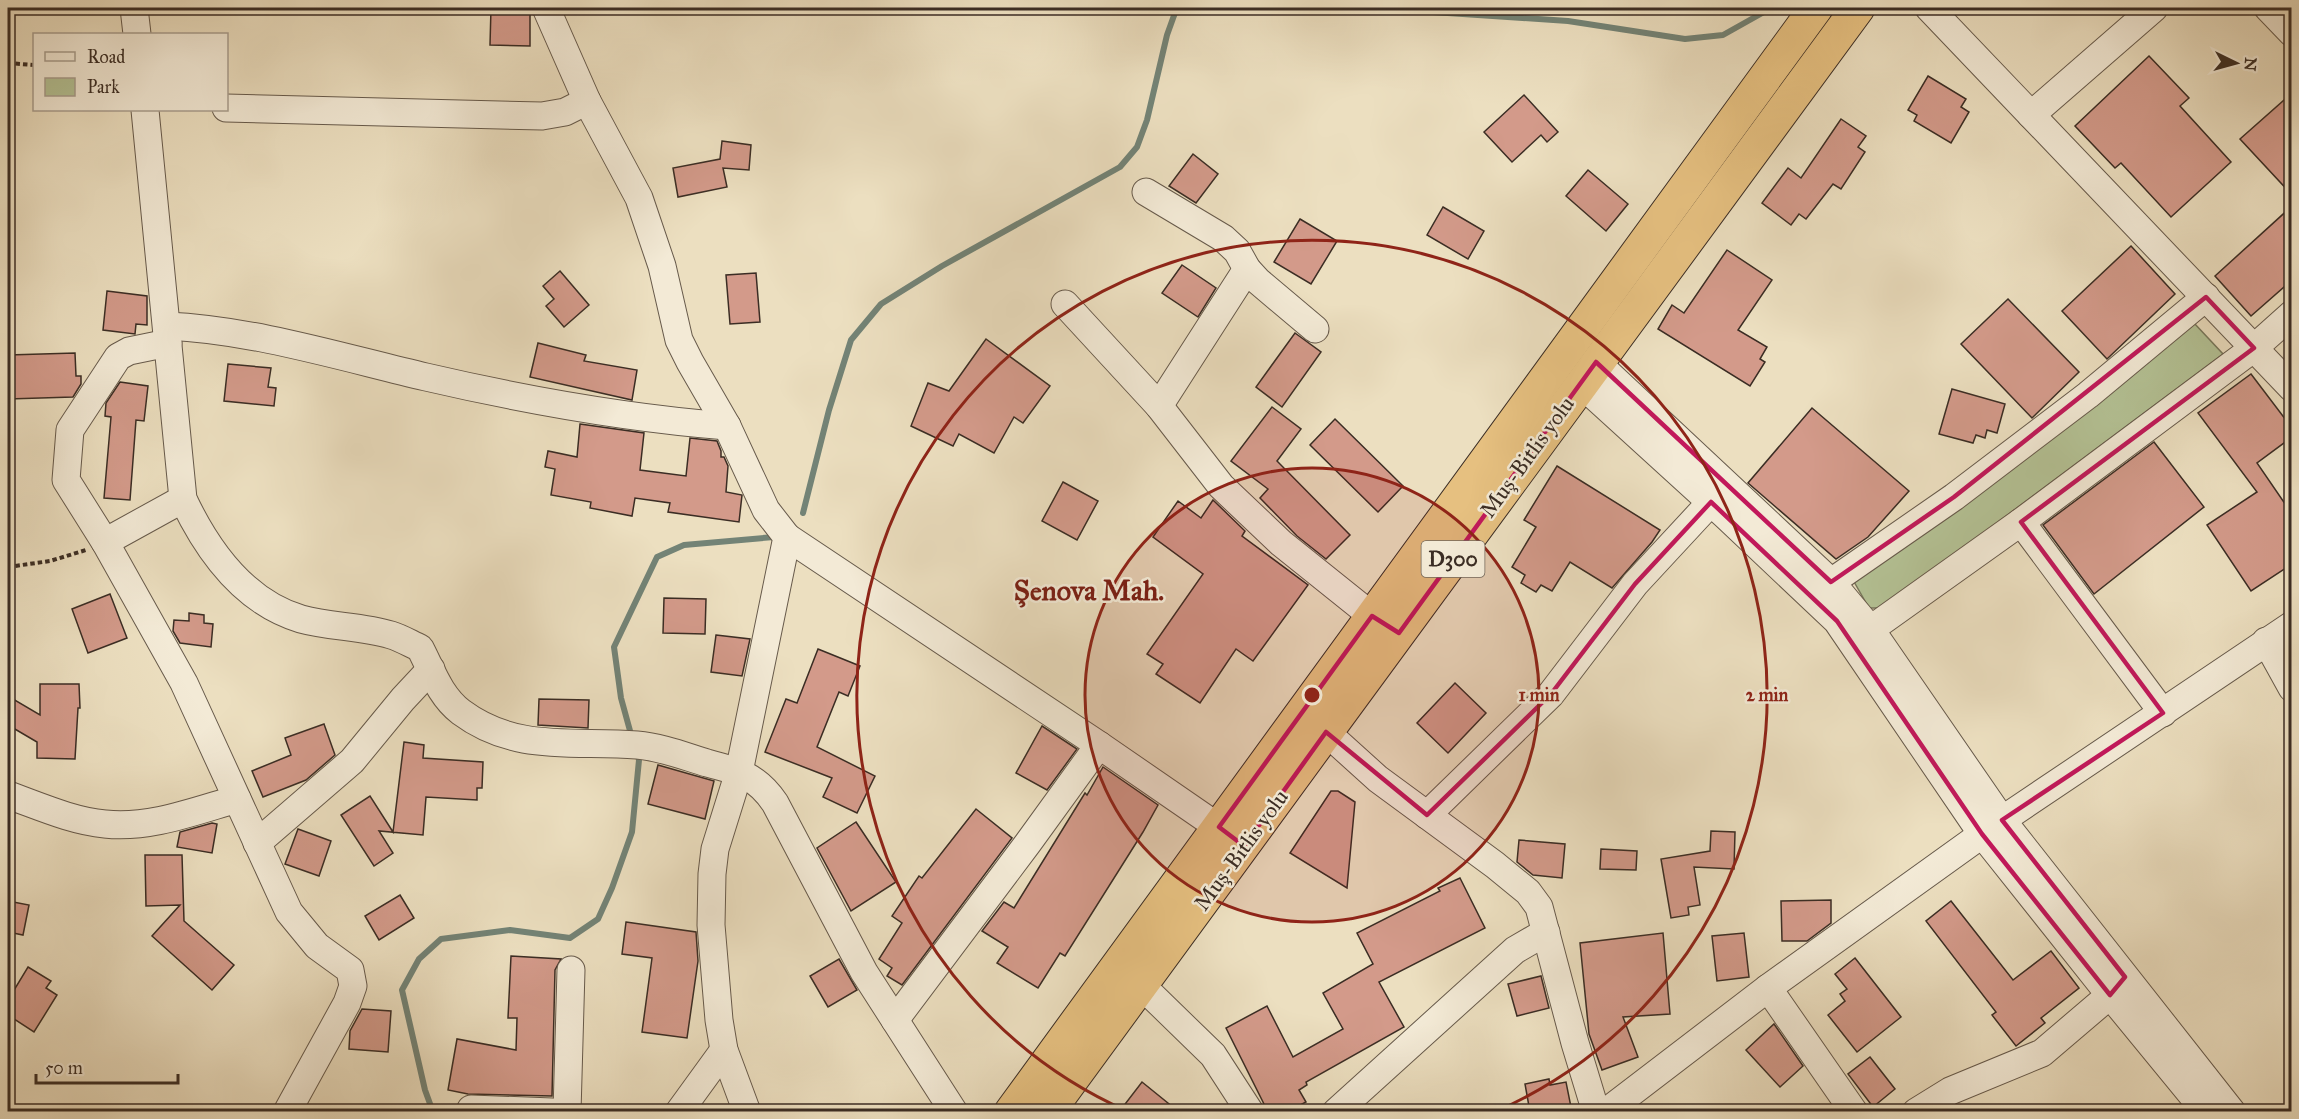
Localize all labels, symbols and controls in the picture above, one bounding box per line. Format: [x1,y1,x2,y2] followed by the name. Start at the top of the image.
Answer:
[33,33,228,111] legend
[2206,33,2266,93] north arrow
[87,46,125,68] text: Road
[2240,57,2261,72] text: N
[87,76,120,98] text: Park
[1474,391,1580,523] street label: Muş-Bitlis yolu
[1422,541,1484,577] road number: D300
[1014,573,1164,608] district label: Şenova Mah.
[1519,684,1560,706] text: 1 min
[1746,684,1789,706] text: 2 min
[1302,685,1322,705] centre of rings
[1188,784,1294,916] street label: Muş-Bitlis yolu
[36,1047,178,1085] scale bar
[45,1057,83,1079] text: 50 m

